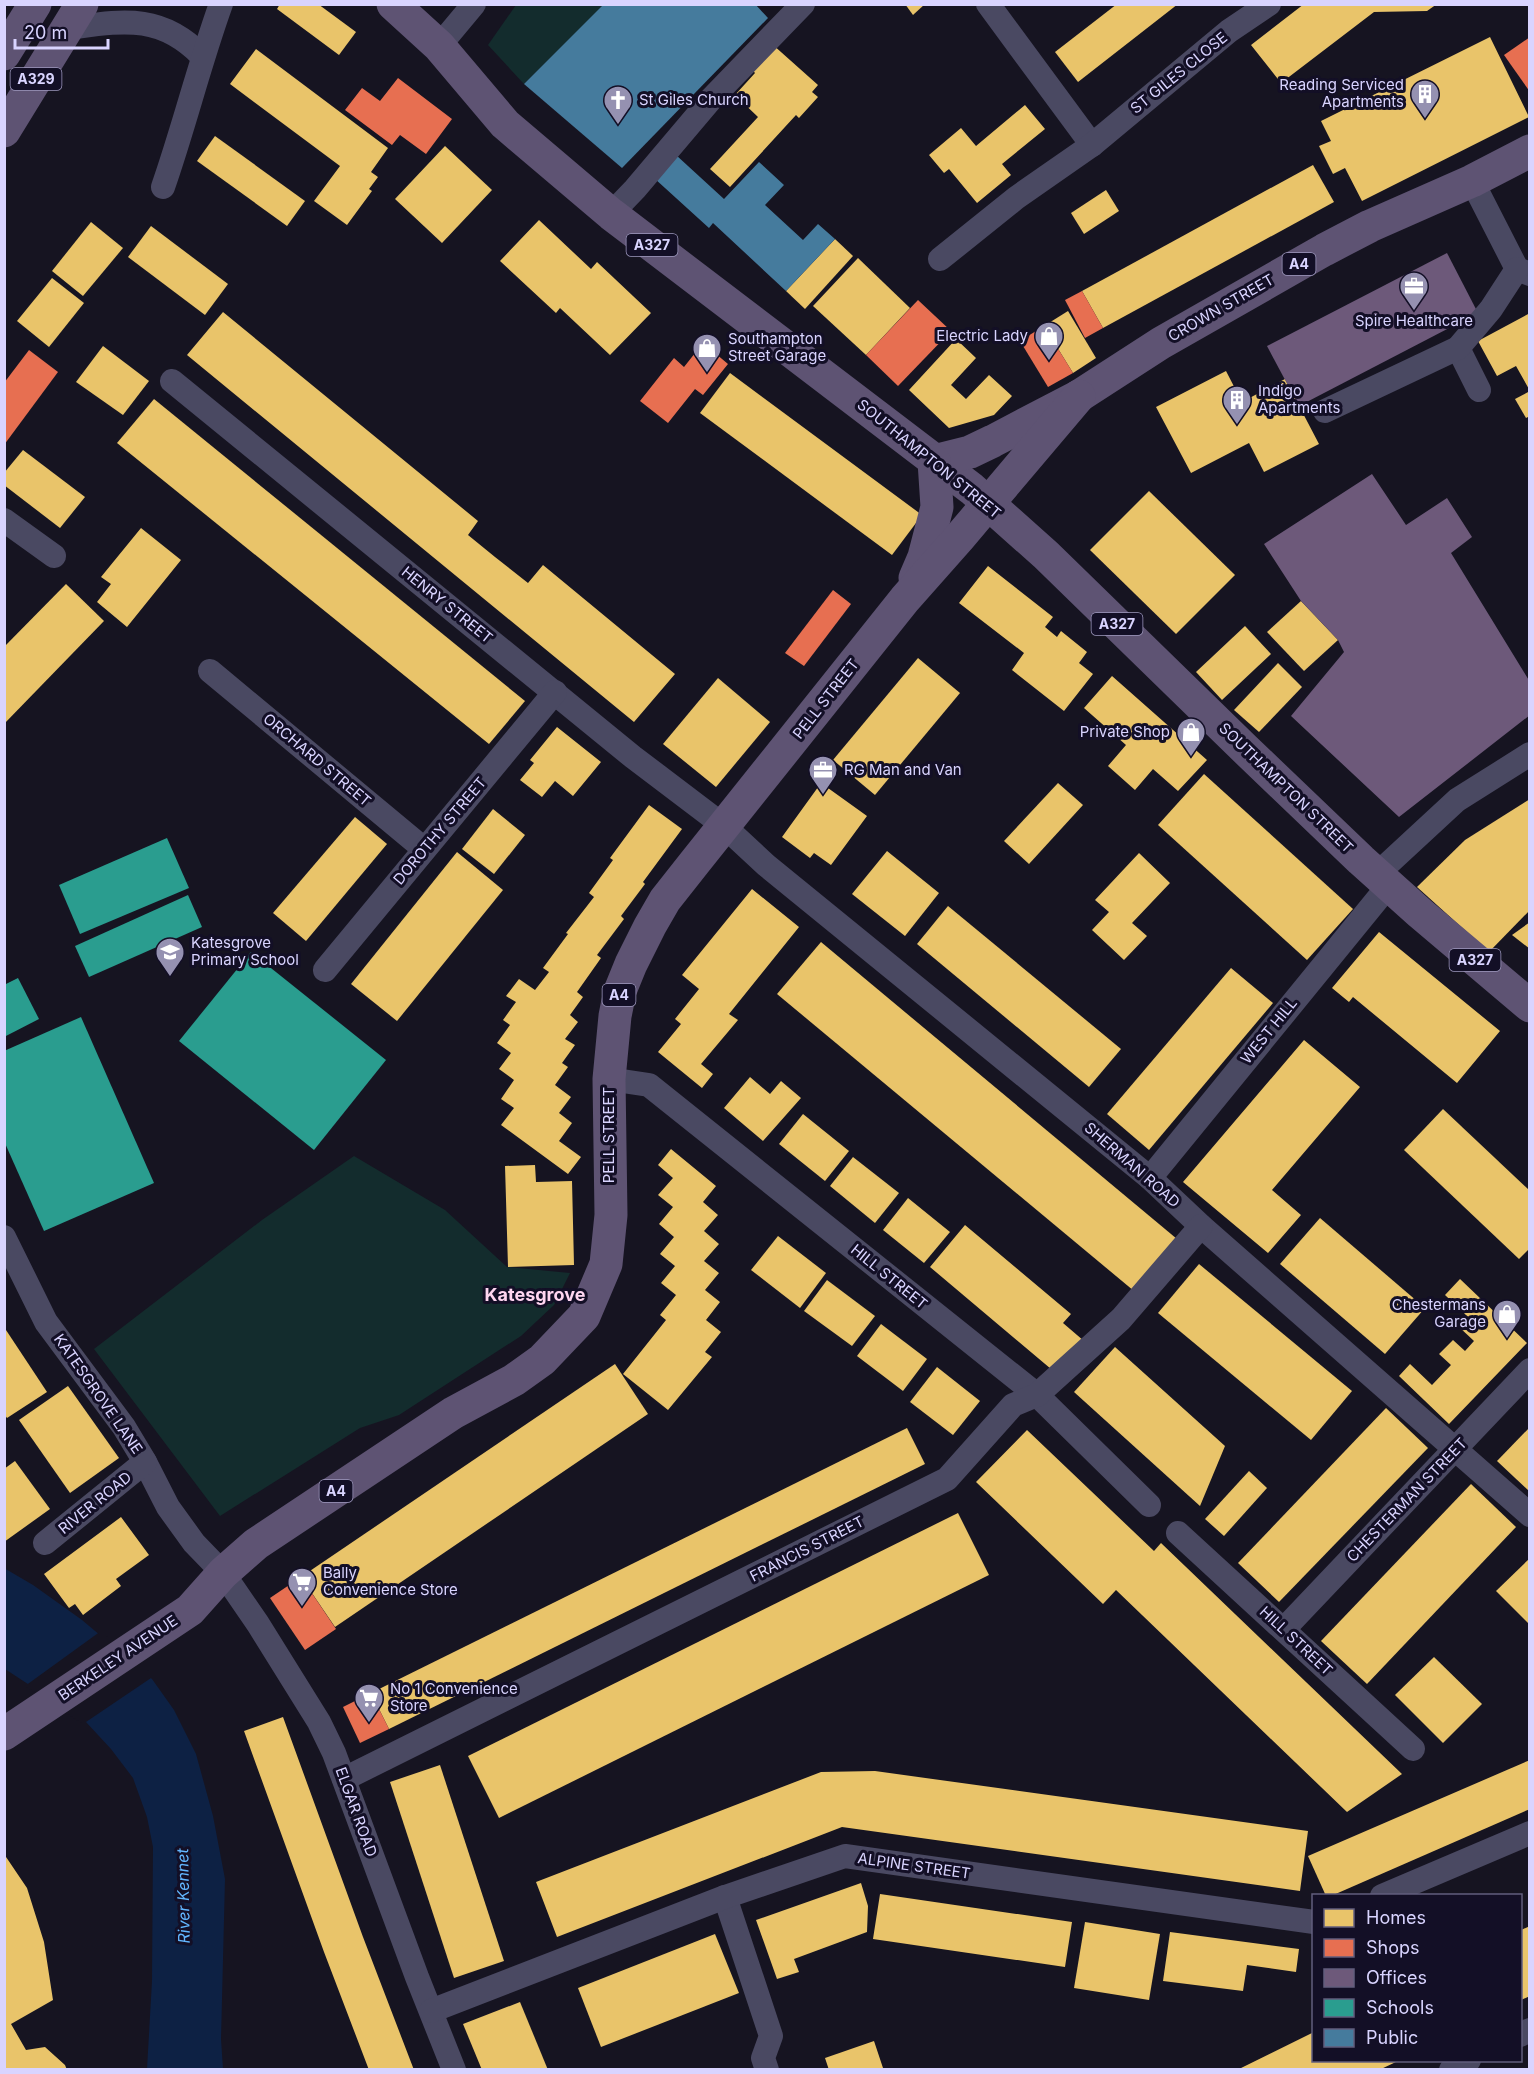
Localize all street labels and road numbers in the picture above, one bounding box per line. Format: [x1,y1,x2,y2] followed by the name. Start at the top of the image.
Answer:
[1126,28,1231,118] street label: ST GILES CLOSE
[10,68,62,90] road number: A329
[626,234,678,256] road number: A327
[1282,253,1316,275] road number: A4
[1164,270,1277,346] street label: CROWN STREET
[854,395,1005,522] street label: SOUTHAMPTON STREET
[398,562,497,647] street label: HENRY STREET
[1092,613,1142,635] road number: A327
[788,655,863,743] street label: PELL STREET
[260,709,375,810] street label: ORCHARD STREET
[1215,718,1357,857] street label: SOUTHAMPTON STREET
[389,773,490,888] street label: DOROTHY STREET
[1450,949,1500,971] road number: A327
[602,984,636,1006] road number: A4
[1236,994,1301,1068] street label: WEST HILL
[599,1087,618,1183] street label: PELL STREET
[1081,1118,1184,1211] street label: SHERMAN ROAD
[847,1240,931,1313] street label: HILL STREET
[50,1330,147,1457] street label: KATESGROVE LANE
[1342,1434,1471,1566] street label: CHESTERMAN STREET
[54,1467,135,1538] street label: RIVER ROAD
[320,1480,352,1502] road number: A4
[746,1512,867,1586] street label: FRANCIS STREET
[1256,1602,1337,1679] street label: HILL STREET
[55,1611,181,1705] street label: BERKELEY AVENUE
[331,1764,381,1859] street label: ELGAR ROAD
[856,1848,972,1883] street label: ALPINE STREET

